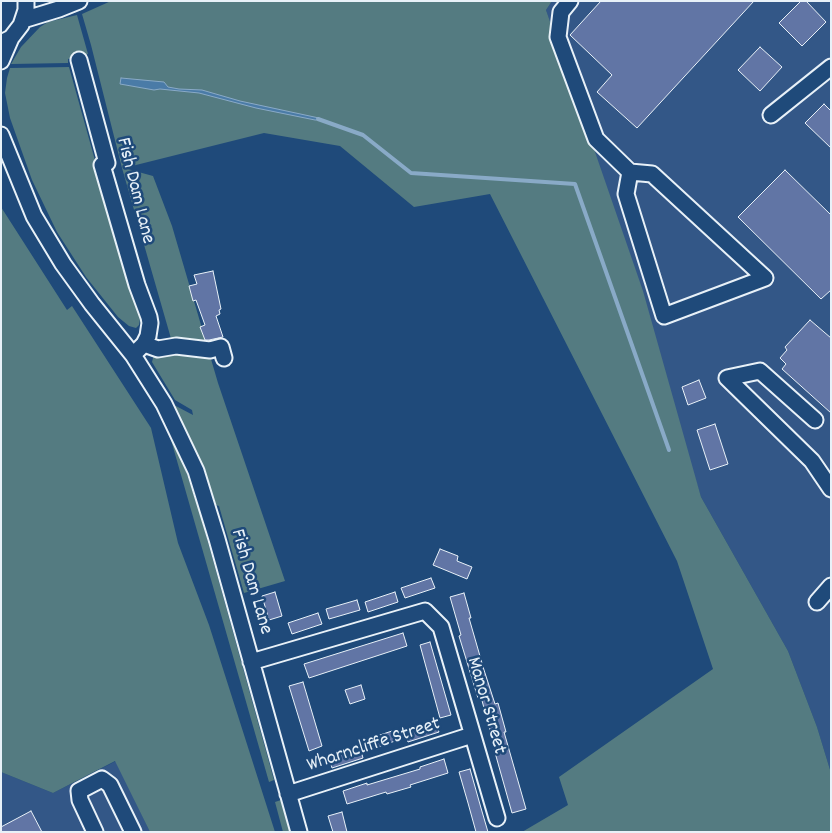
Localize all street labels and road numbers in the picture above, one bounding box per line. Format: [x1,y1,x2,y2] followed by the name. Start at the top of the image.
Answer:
[109,136,159,246] street label: Fish Dam Lane
[224,527,276,637] street label: Fish Dam Lane
[460,655,510,757] street label: Manor Street
[304,713,444,779] street label: Wharncliffe Street

